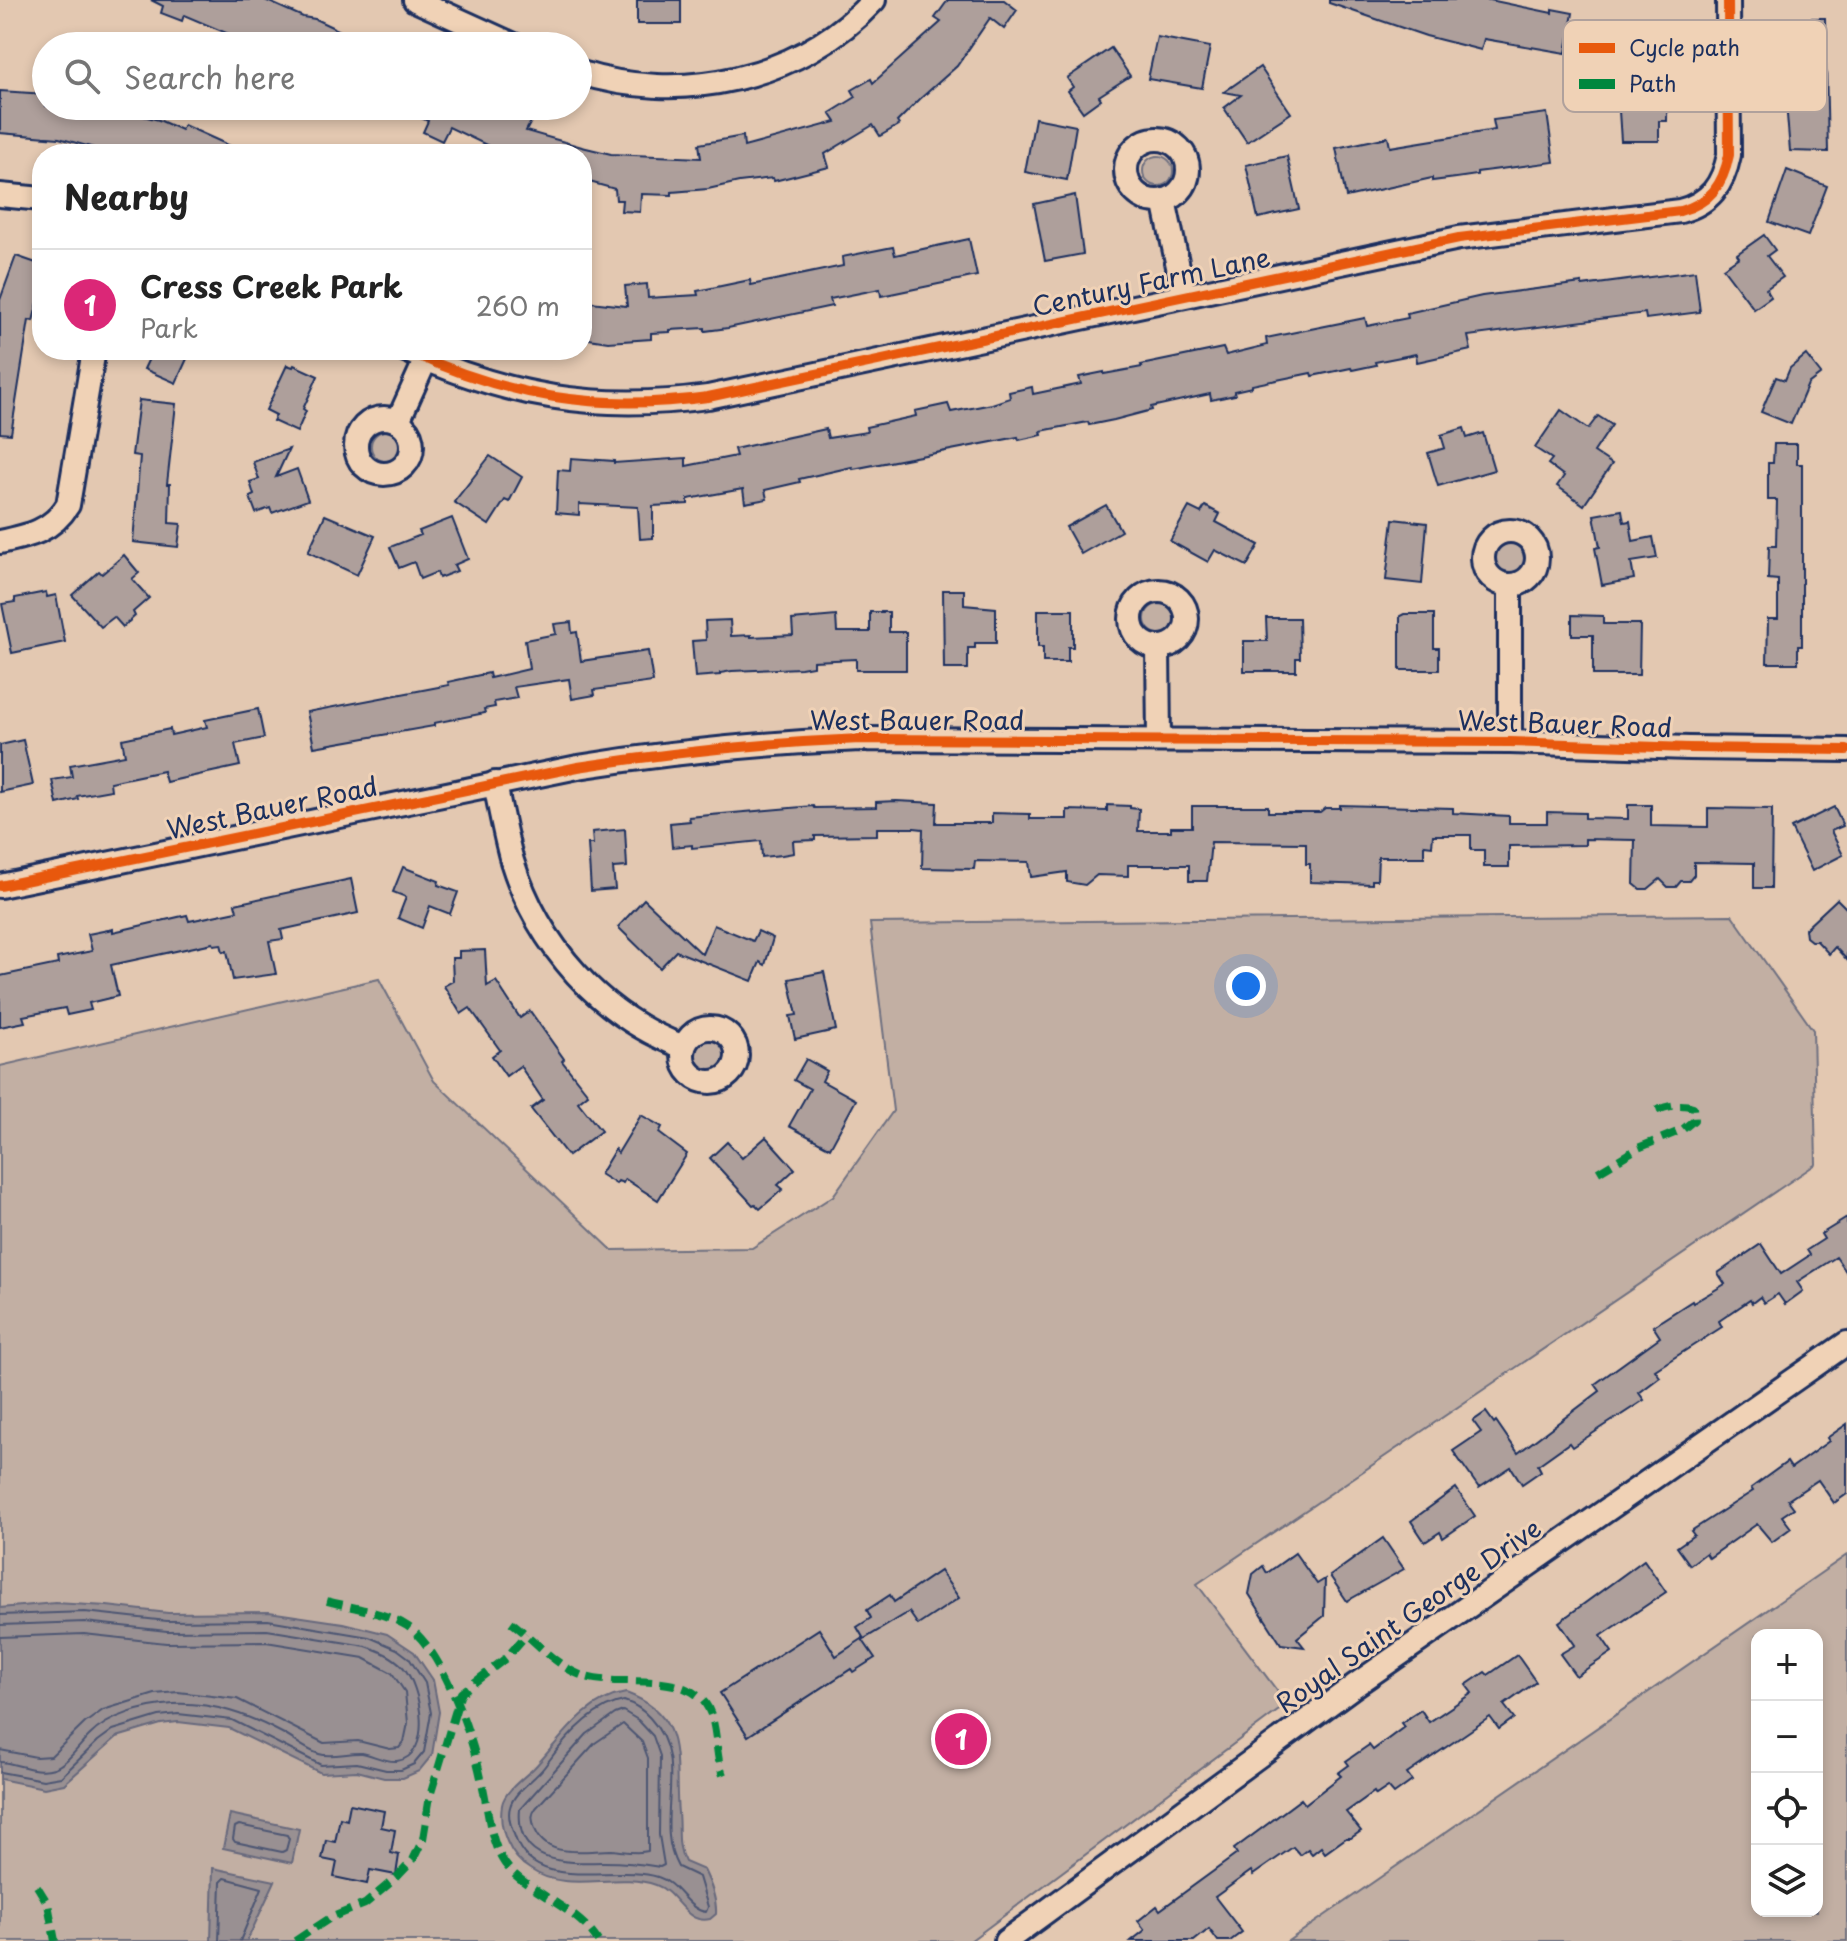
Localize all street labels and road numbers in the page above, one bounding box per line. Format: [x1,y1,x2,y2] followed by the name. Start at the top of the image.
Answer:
[1028,237,1274,325] street label: Century Farm Lane
[810,700,1024,739] street label: West Bauer Road
[1457,700,1673,746] street label: West Bauer Road
[163,766,381,848] street label: West Bauer Road
[1267,1508,1549,1722] street label: Royal Saint George Drive

